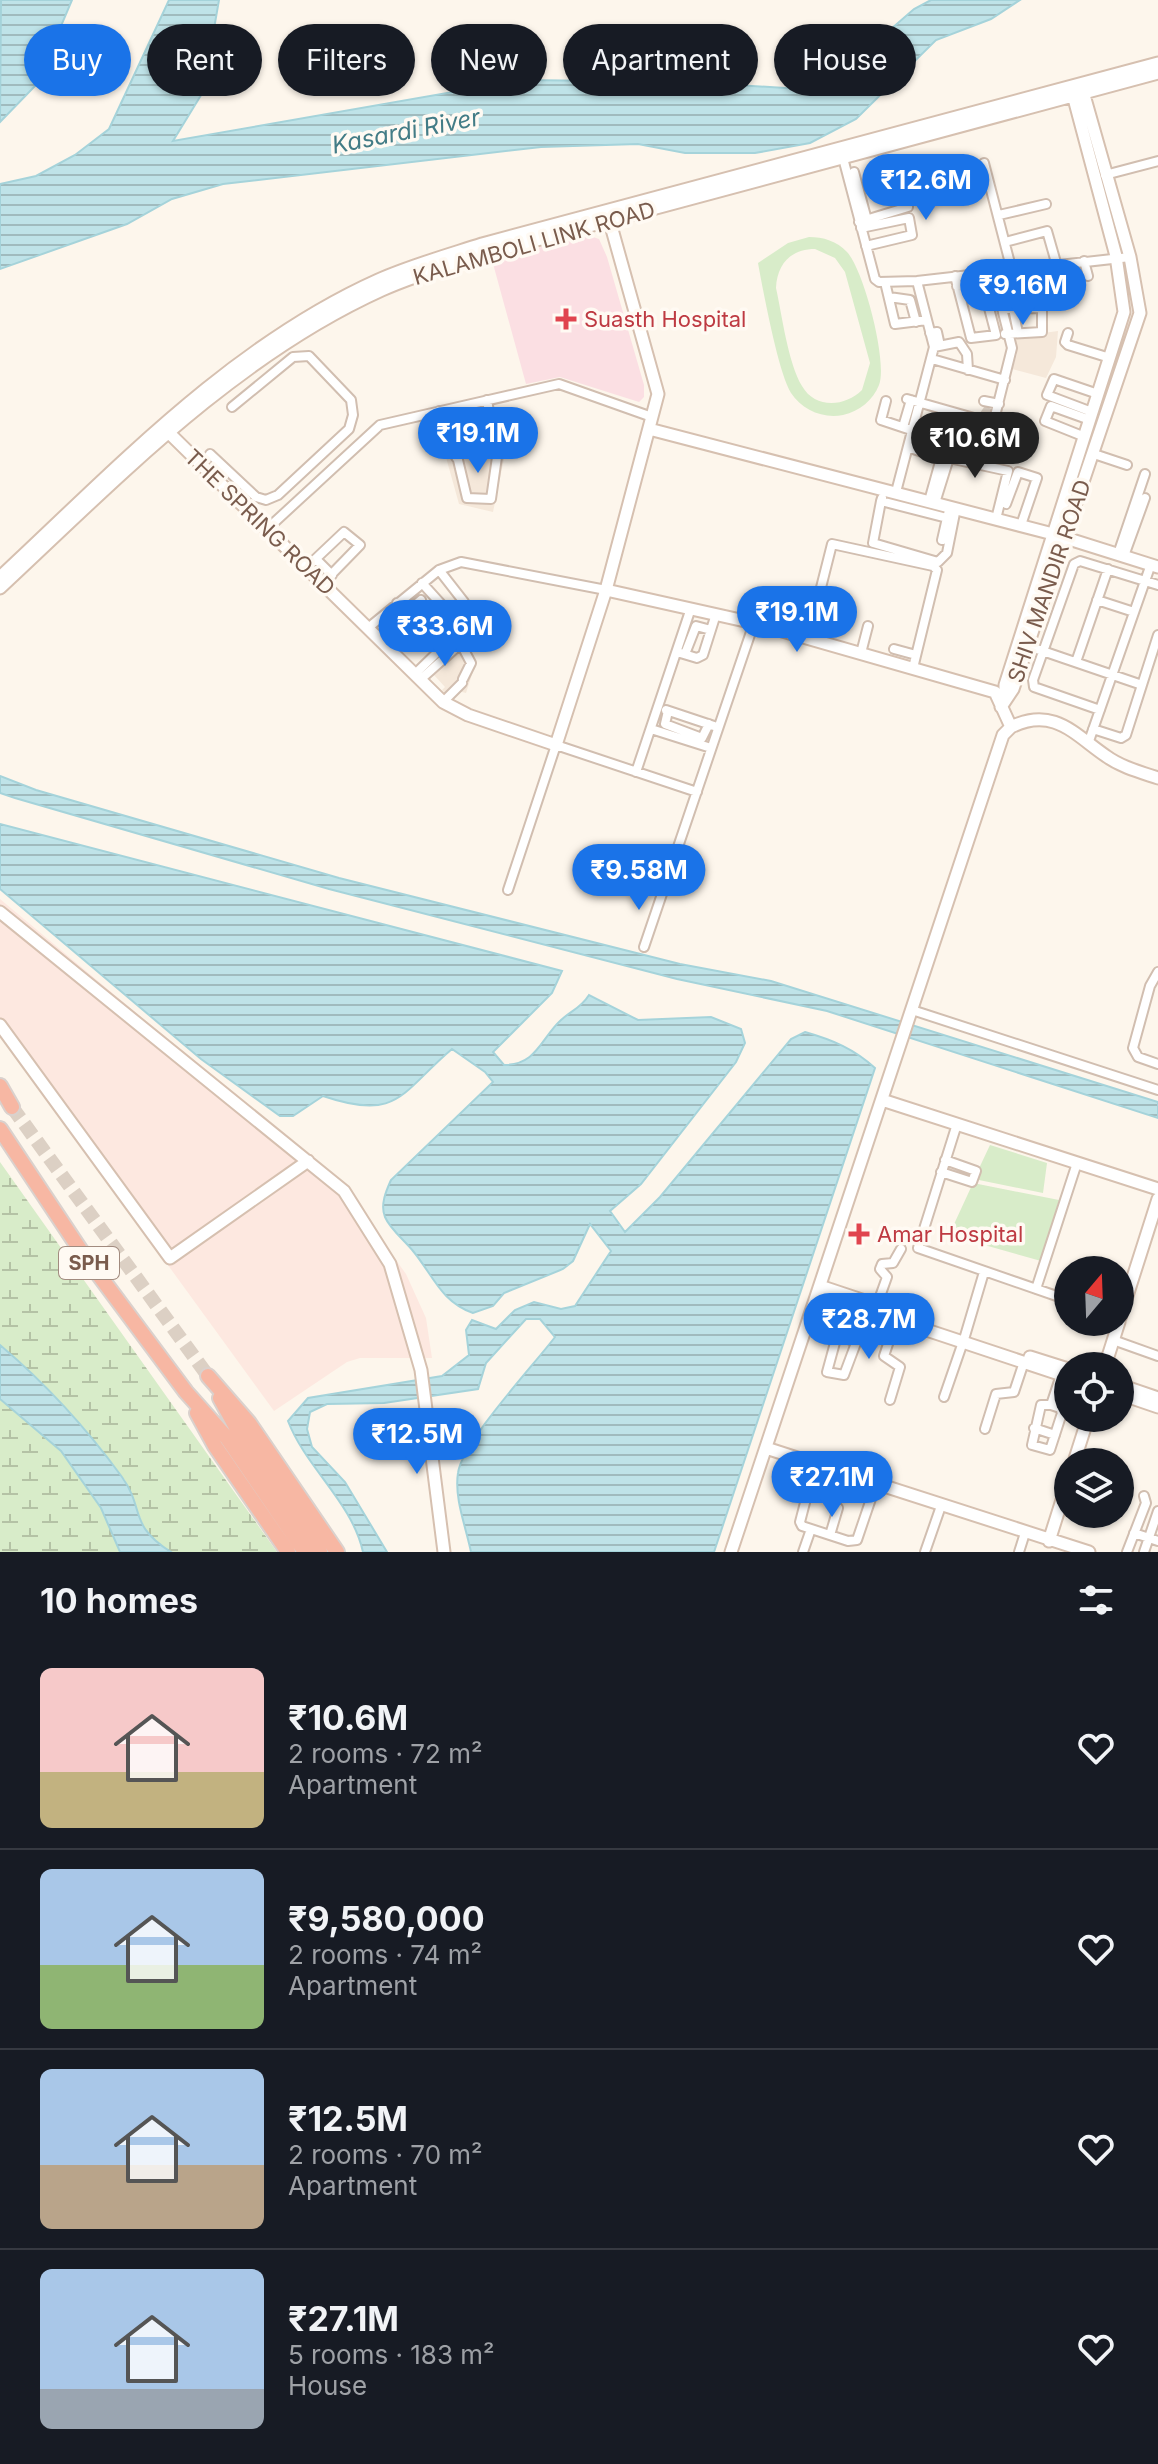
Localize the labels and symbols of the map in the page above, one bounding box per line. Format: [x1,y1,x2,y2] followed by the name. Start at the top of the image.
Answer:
[329,102,484,160] water label: Kasardi River
[861,154,991,222] pin: ₹12.6M
[410,196,658,290] street label: KALAMBOLI LINK ROAD
[958,259,1088,327] pin: ₹9.16M
[584,306,746,332] place label: Suasth Hospital
[555,308,577,330] marker: Suasth Hospital
[413,407,543,475] pin: ₹19.1M
[910,412,1040,480] pin: ₹10.6M
[180,444,340,600] street label: THE SPRING ROAD
[1002,476,1096,686] street label: SHIV MANDIR ROAD
[732,586,862,654] pin: ₹19.1M
[380,600,510,668] pin: ₹33.6M
[574,844,704,912] pin: ₹9.58M
[877,1221,1023,1247] place label: Amar Hospital
[848,1223,870,1245] marker: Amar Hospital
[59,1247,119,1279] road number: SPH
[1054,1256,1134,1336] north arrow
[804,1293,934,1361] pin: ₹28.7M
[352,1408,482,1476] pin: ₹12.5M
[767,1451,897,1519] pin: ₹27.1M

